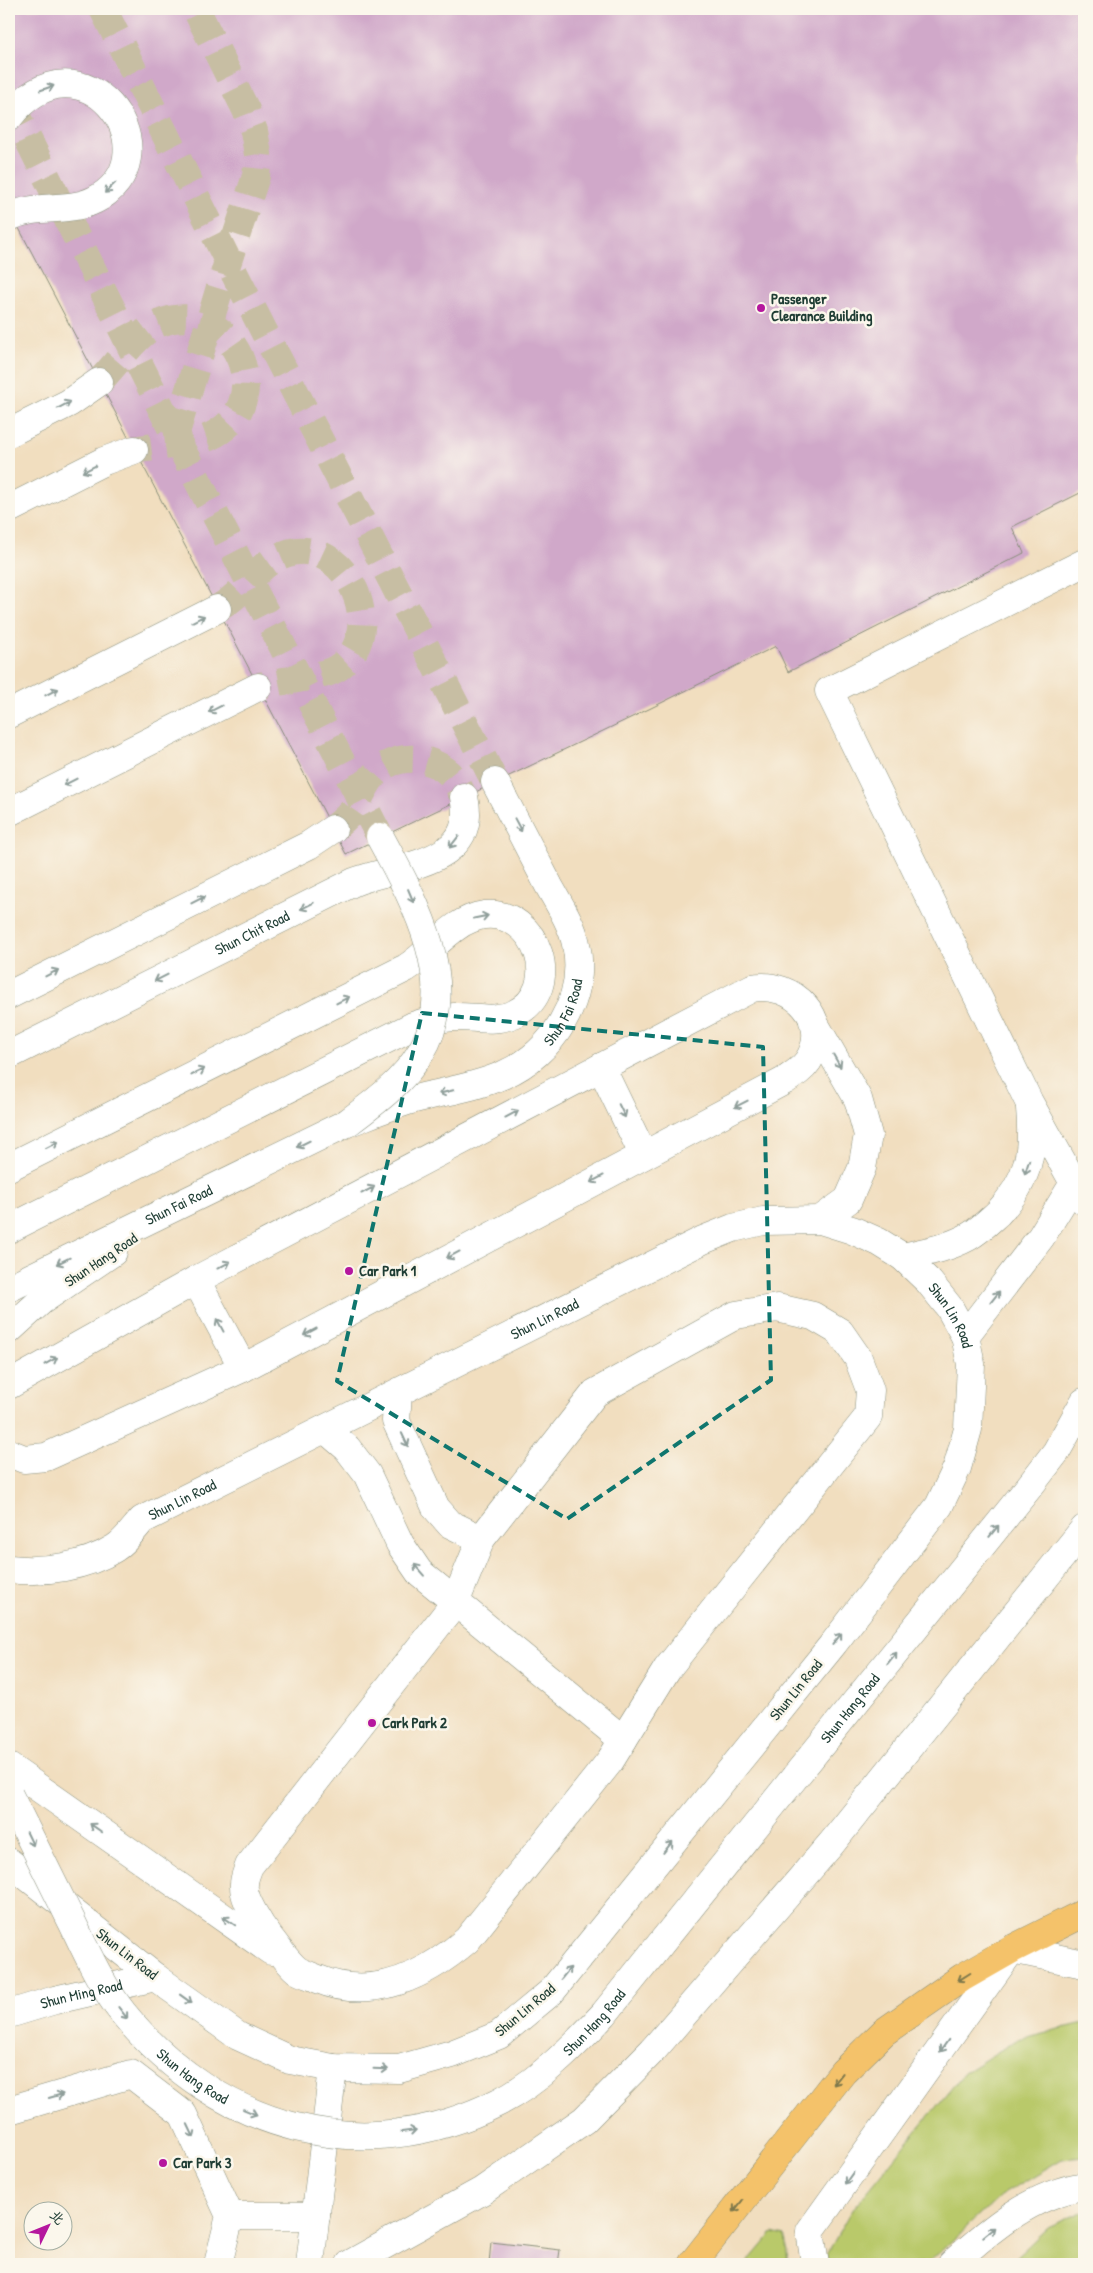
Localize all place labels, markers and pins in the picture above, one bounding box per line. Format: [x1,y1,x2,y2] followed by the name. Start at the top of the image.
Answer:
[771,288,873,327] place label: Passenger Clearance Building
[755,302,767,314] marker: Passenger Clearance Building
[359,1260,417,1281] place label: Car Park 1
[343,1265,355,1277] marker: Car Park 1
[382,1712,448,1733] place label: Cark Park 2
[366,1717,378,1729] marker: Cark Park 2
[173,2152,232,2173] place label: Car Park 3
[157,2157,169,2169] marker: Car Park 3

